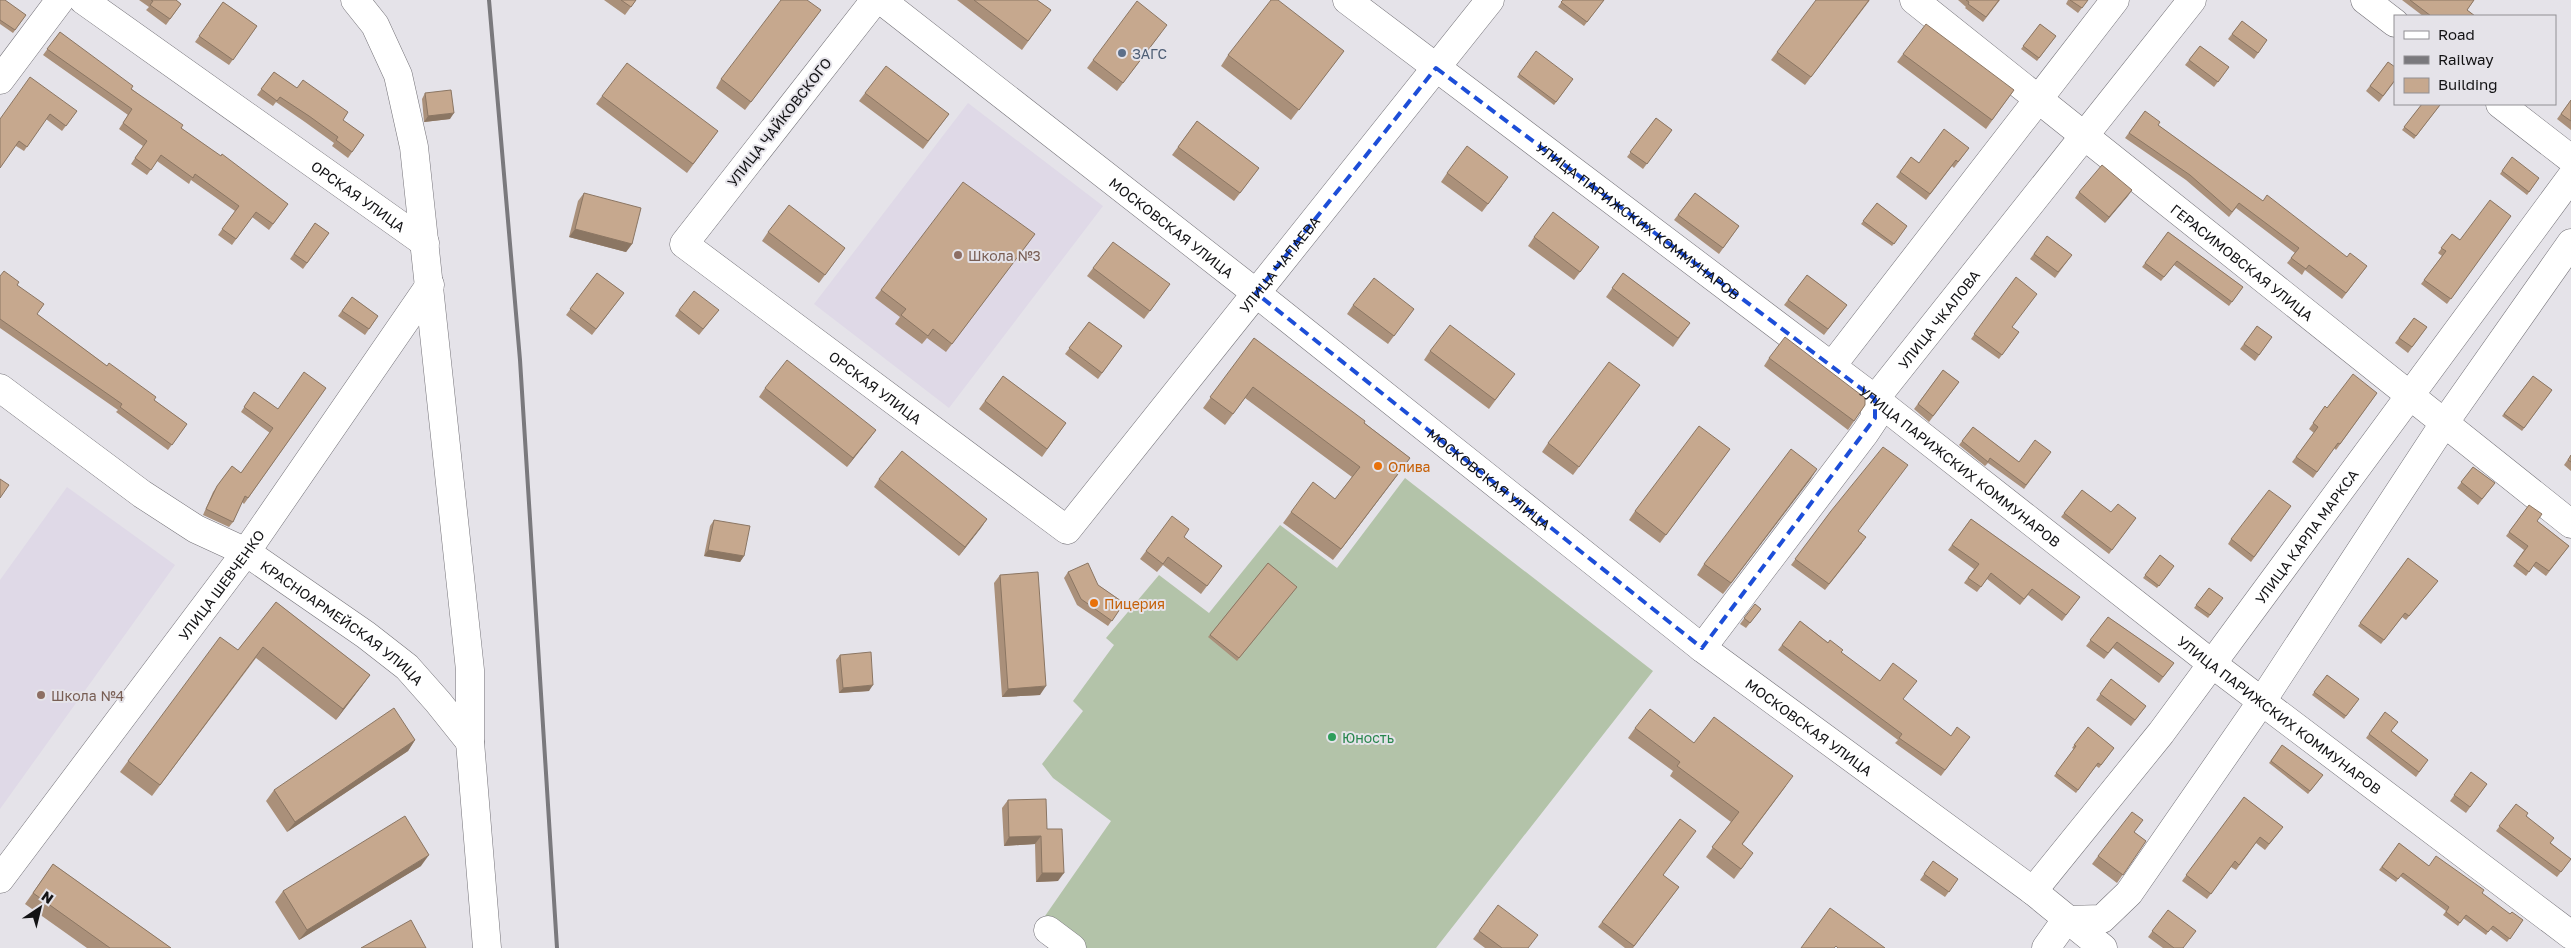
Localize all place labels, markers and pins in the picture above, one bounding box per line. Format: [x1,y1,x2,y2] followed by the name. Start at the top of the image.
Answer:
[1132,45,1167,62] place label: ЗАГС
[1116,47,1128,59] marker: ЗАГС
[968,247,1041,264] place label: Школа №3
[952,249,964,261] marker: Школа №3
[1388,458,1431,475] place label: Олива
[1372,460,1384,472] marker: Олива
[1104,595,1165,612] place label: Пицерия
[1088,597,1100,609] marker: Пицерия
[51,687,124,704] place label: Школа №4
[35,689,47,701] marker: Школа №4
[1342,729,1394,746] place label: Юность
[1326,731,1338,743] marker: Юность

